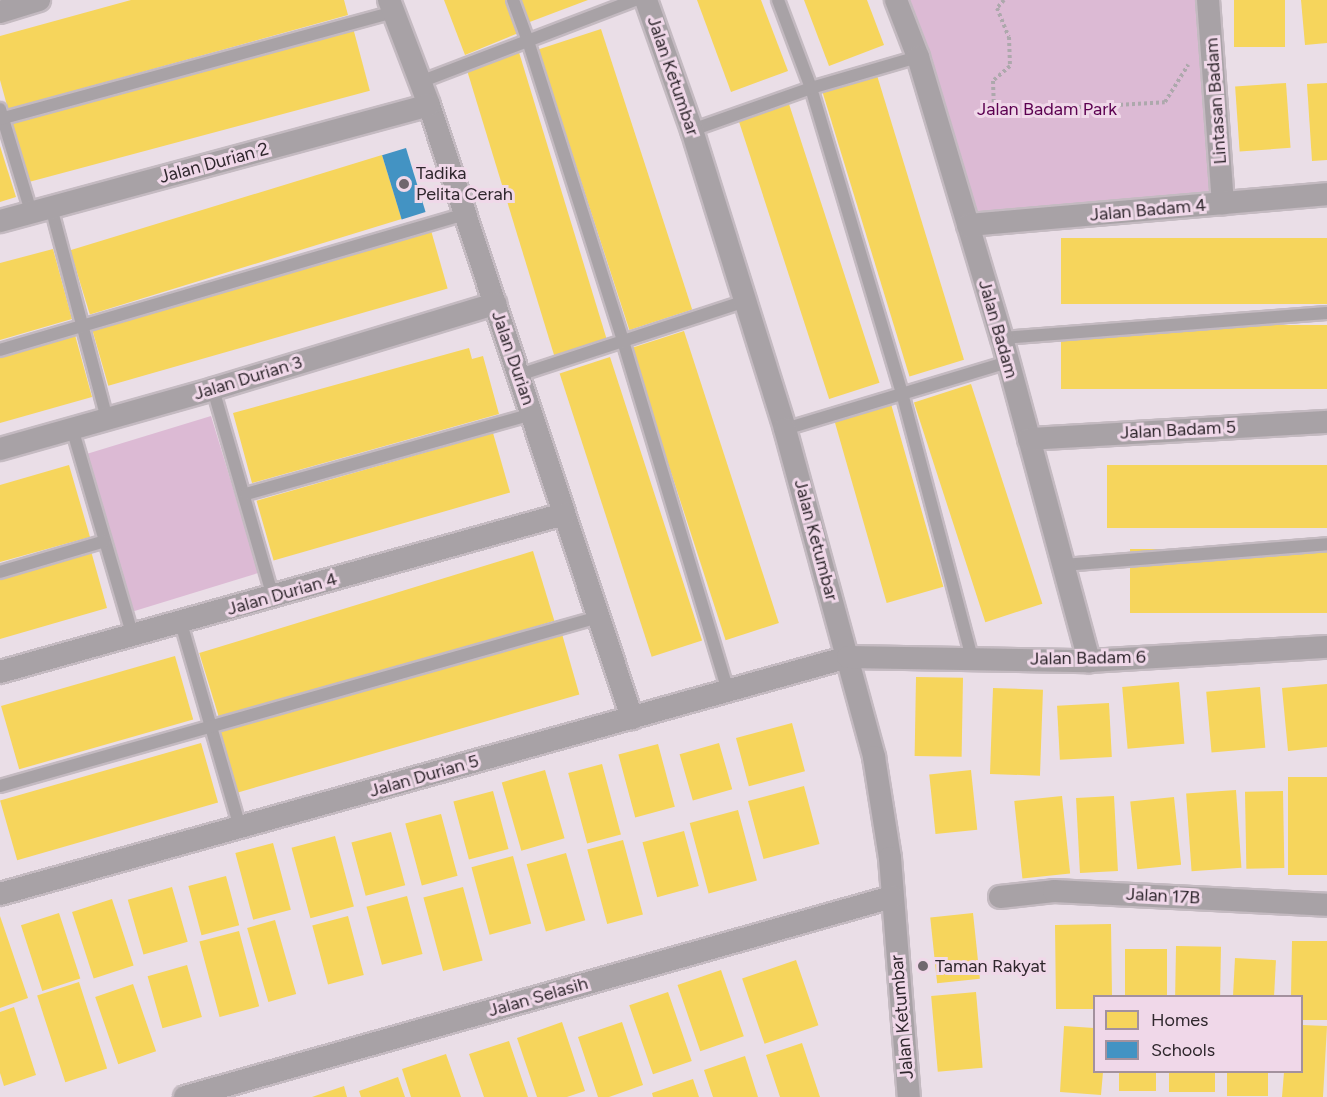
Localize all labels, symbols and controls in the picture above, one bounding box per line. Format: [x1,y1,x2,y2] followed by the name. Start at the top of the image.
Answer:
[642,14,704,138] street label: Jalan Ketumbar
[1201,37,1231,165] street label: Lintasan Badam
[977,98,1117,120] park label: Jalan Badam Park
[157,138,271,188] street label: Jalan Durian 2
[416,163,513,206] place label: Tadika Pelita Cerah
[397,177,411,191] marker: Tadika Pelita Cerah
[1089,194,1207,226] street label: Jalan Badam 4
[974,277,1022,381] street label: Jalan Badam
[487,308,539,408] street label: Jalan Durian
[191,351,305,405] street label: Jalan Durian 3
[1119,416,1237,444] street label: Jalan Badam 5
[789,477,843,603] street label: Jalan Ketumbar
[224,568,340,620] street label: Jalan Durian 4
[1030,646,1146,670] street label: Jalan Badam 6
[367,750,481,802] street label: Jalan Durian 5
[1125,883,1201,909] street label: Jalan 17B
[886,954,918,1080] street label: Jalan Ketumbar
[935,955,1046,977] place label: Taman Rakyat
[916,959,930,973] marker: Taman Rakyat
[486,972,590,1022] street label: Jalan Selasih
[1093,995,1303,1073] legend
[1151,1009,1209,1031] text: Homes
[1151,1039,1215,1061] text: Schools

